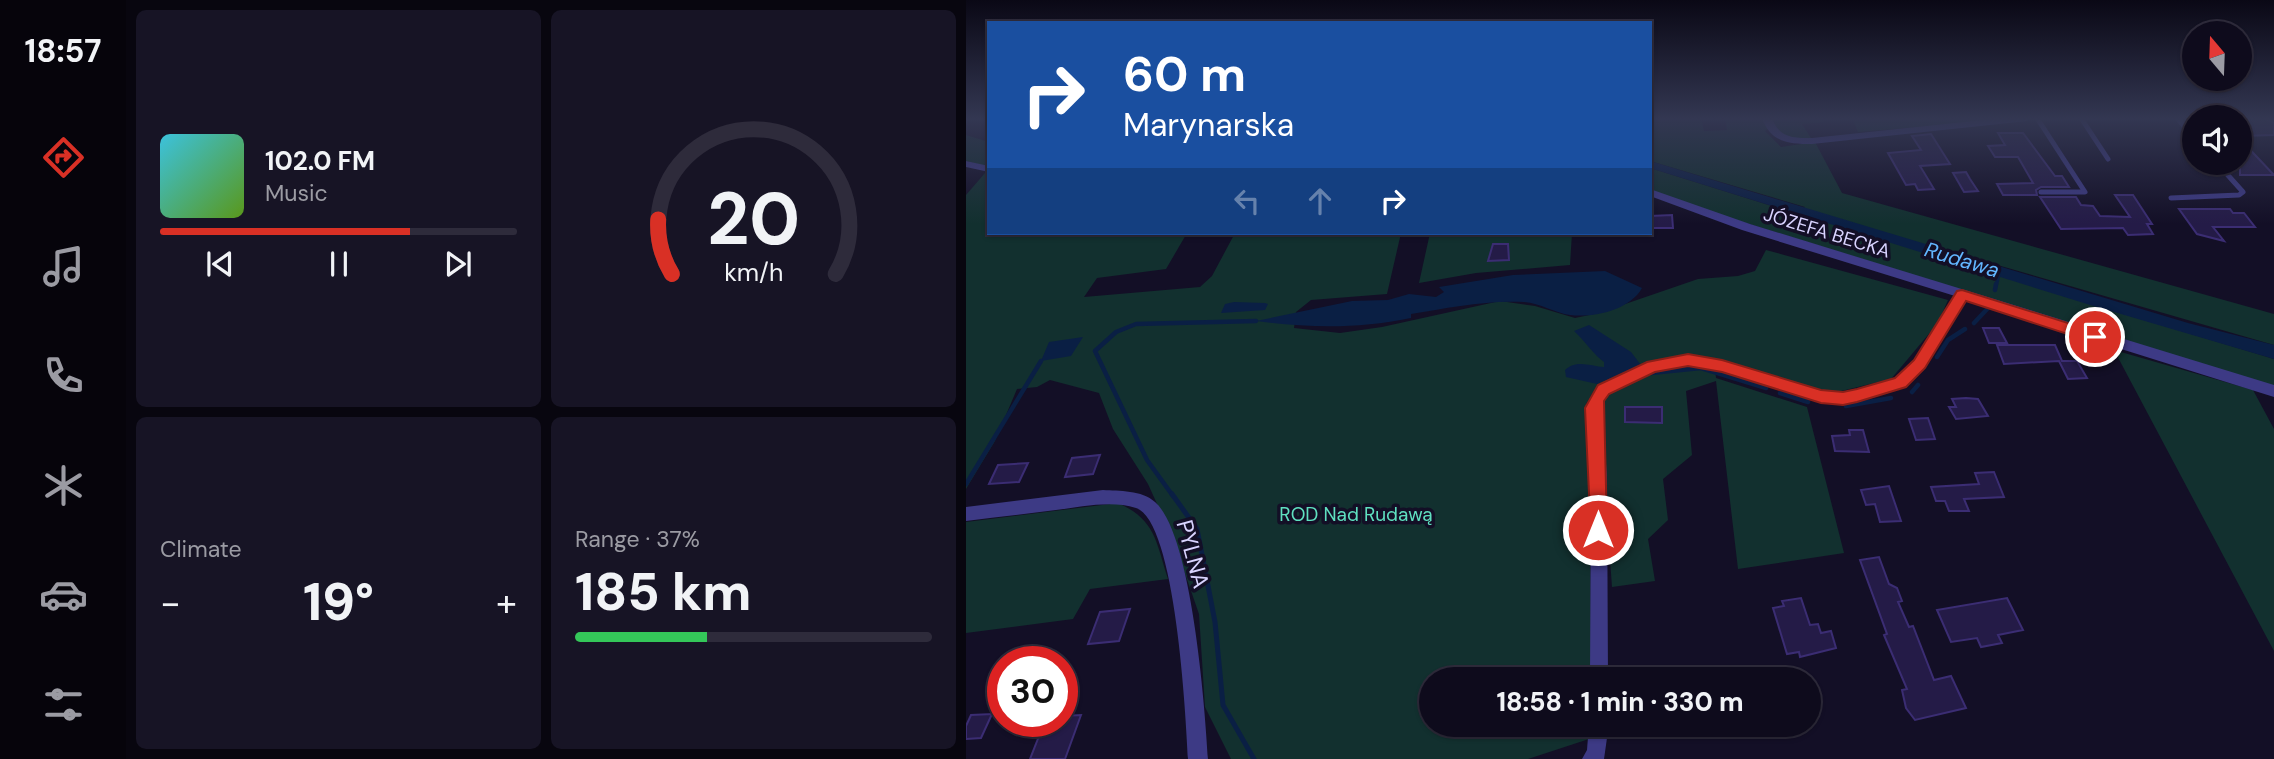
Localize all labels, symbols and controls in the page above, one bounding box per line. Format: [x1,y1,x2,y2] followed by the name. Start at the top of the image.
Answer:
[2182,21,2252,91] north arrow
[2182,21,2252,175] map controls
[25,30,101,72] text: 18:57
[1123,42,1246,106] text: 60 m
[1008,49,1099,140] icon: right
[1123,104,1294,146] text: Marynarska
[2182,105,2252,175] button: sound
[39,133,88,182] icon: directions
[265,144,375,178] text: 102.0 FM
[707,173,800,268] text: 20
[265,178,328,208] text: Music
[1228,182,1266,220] icon: left
[1301,182,1339,220] icon: ahead
[1374,182,1412,220] icon: right
[1760,201,1894,264] street label: JÓZEFA BECKA
[1921,235,2003,285] water label: Rudawa
[39,242,88,291] icon: music
[201,245,239,283] icon: previous
[320,245,358,283] icon: pause
[439,245,477,283] icon: next
[724,256,783,289] text: km/h
[2065,307,2125,367] pin
[2076,318,2114,356] icon: arrive
[39,351,88,400] icon: phone
[39,461,88,510] icon: climate
[1561,493,1635,567] position arrow
[1279,502,1433,527] park label: ROD Nad Rudawą
[1169,516,1217,592] street label: PYLNA
[575,524,700,554] text: Range · 37%
[160,534,242,564] text: Climate
[575,558,751,626] text: 185 km
[303,568,374,636] text: 19°
[39,570,88,619] icon: car
[160,578,181,628] text: −
[496,578,517,628] text: +
[987,646,1078,737] speed limit sign: 30
[39,680,88,729] icon: filters
[1496,685,1744,719] text: 18:58 · 1 min · 330 m

